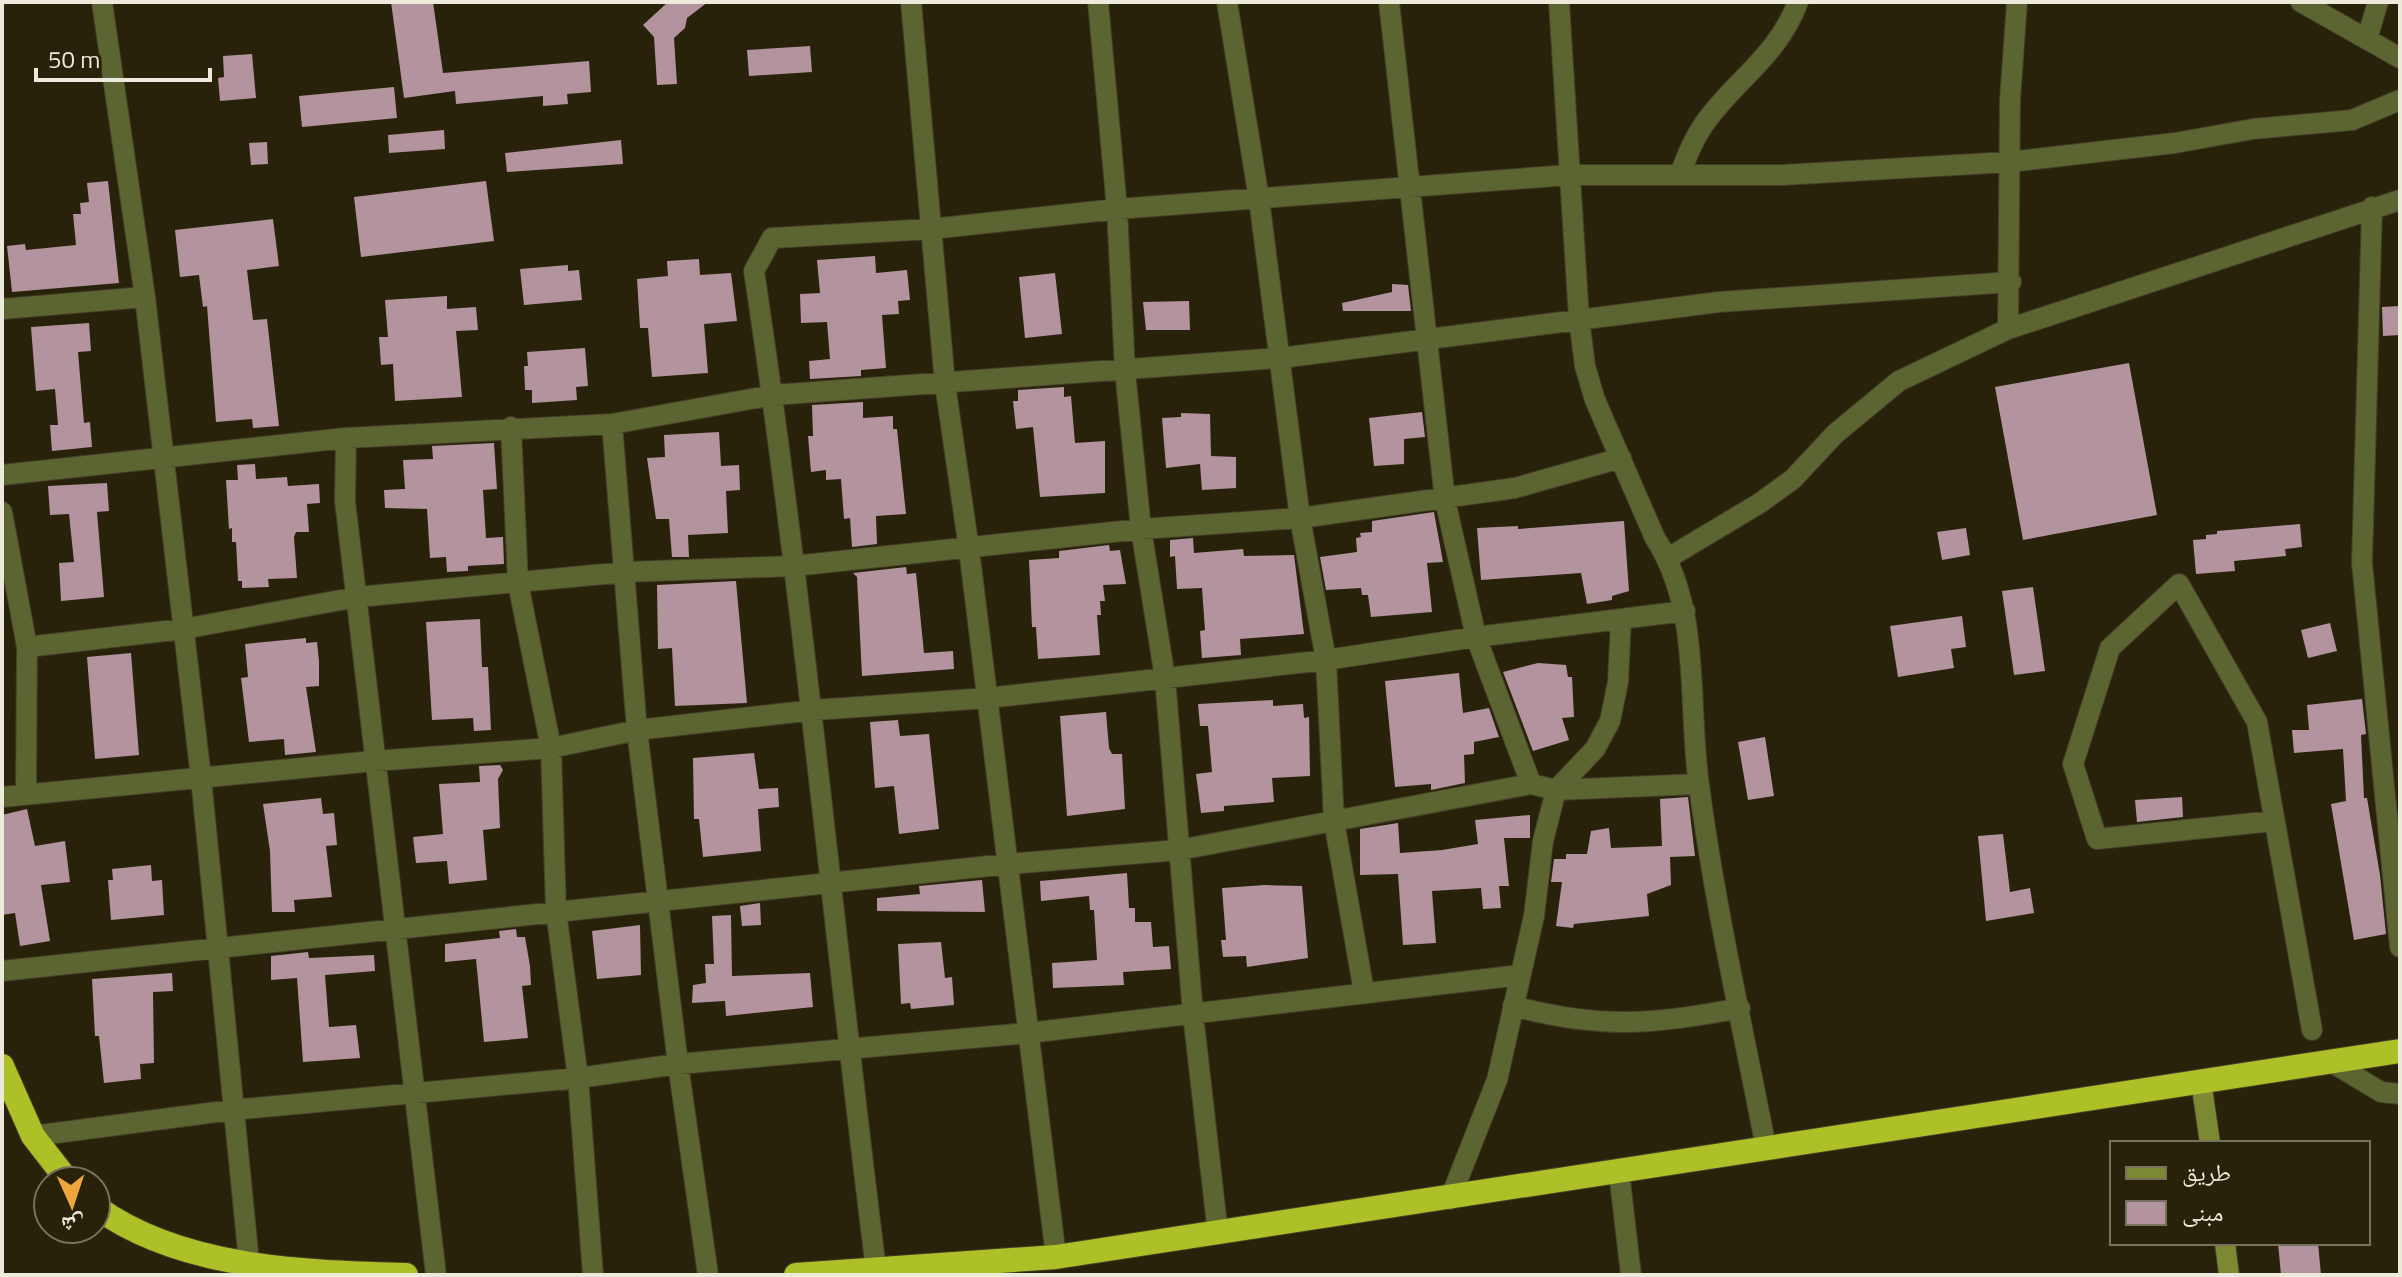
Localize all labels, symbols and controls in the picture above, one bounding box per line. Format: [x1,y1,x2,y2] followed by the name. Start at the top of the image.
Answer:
[36,32,210,82] scale bar
[48,41,100,77] text: 50 m
[2110,1141,2370,1245] legend
[2182,1154,2231,1190] text: طريق
[32,1165,112,1245] north arrow
[2182,1194,2223,1230] text: مبنى
[61,1207,86,1243] text: ش

